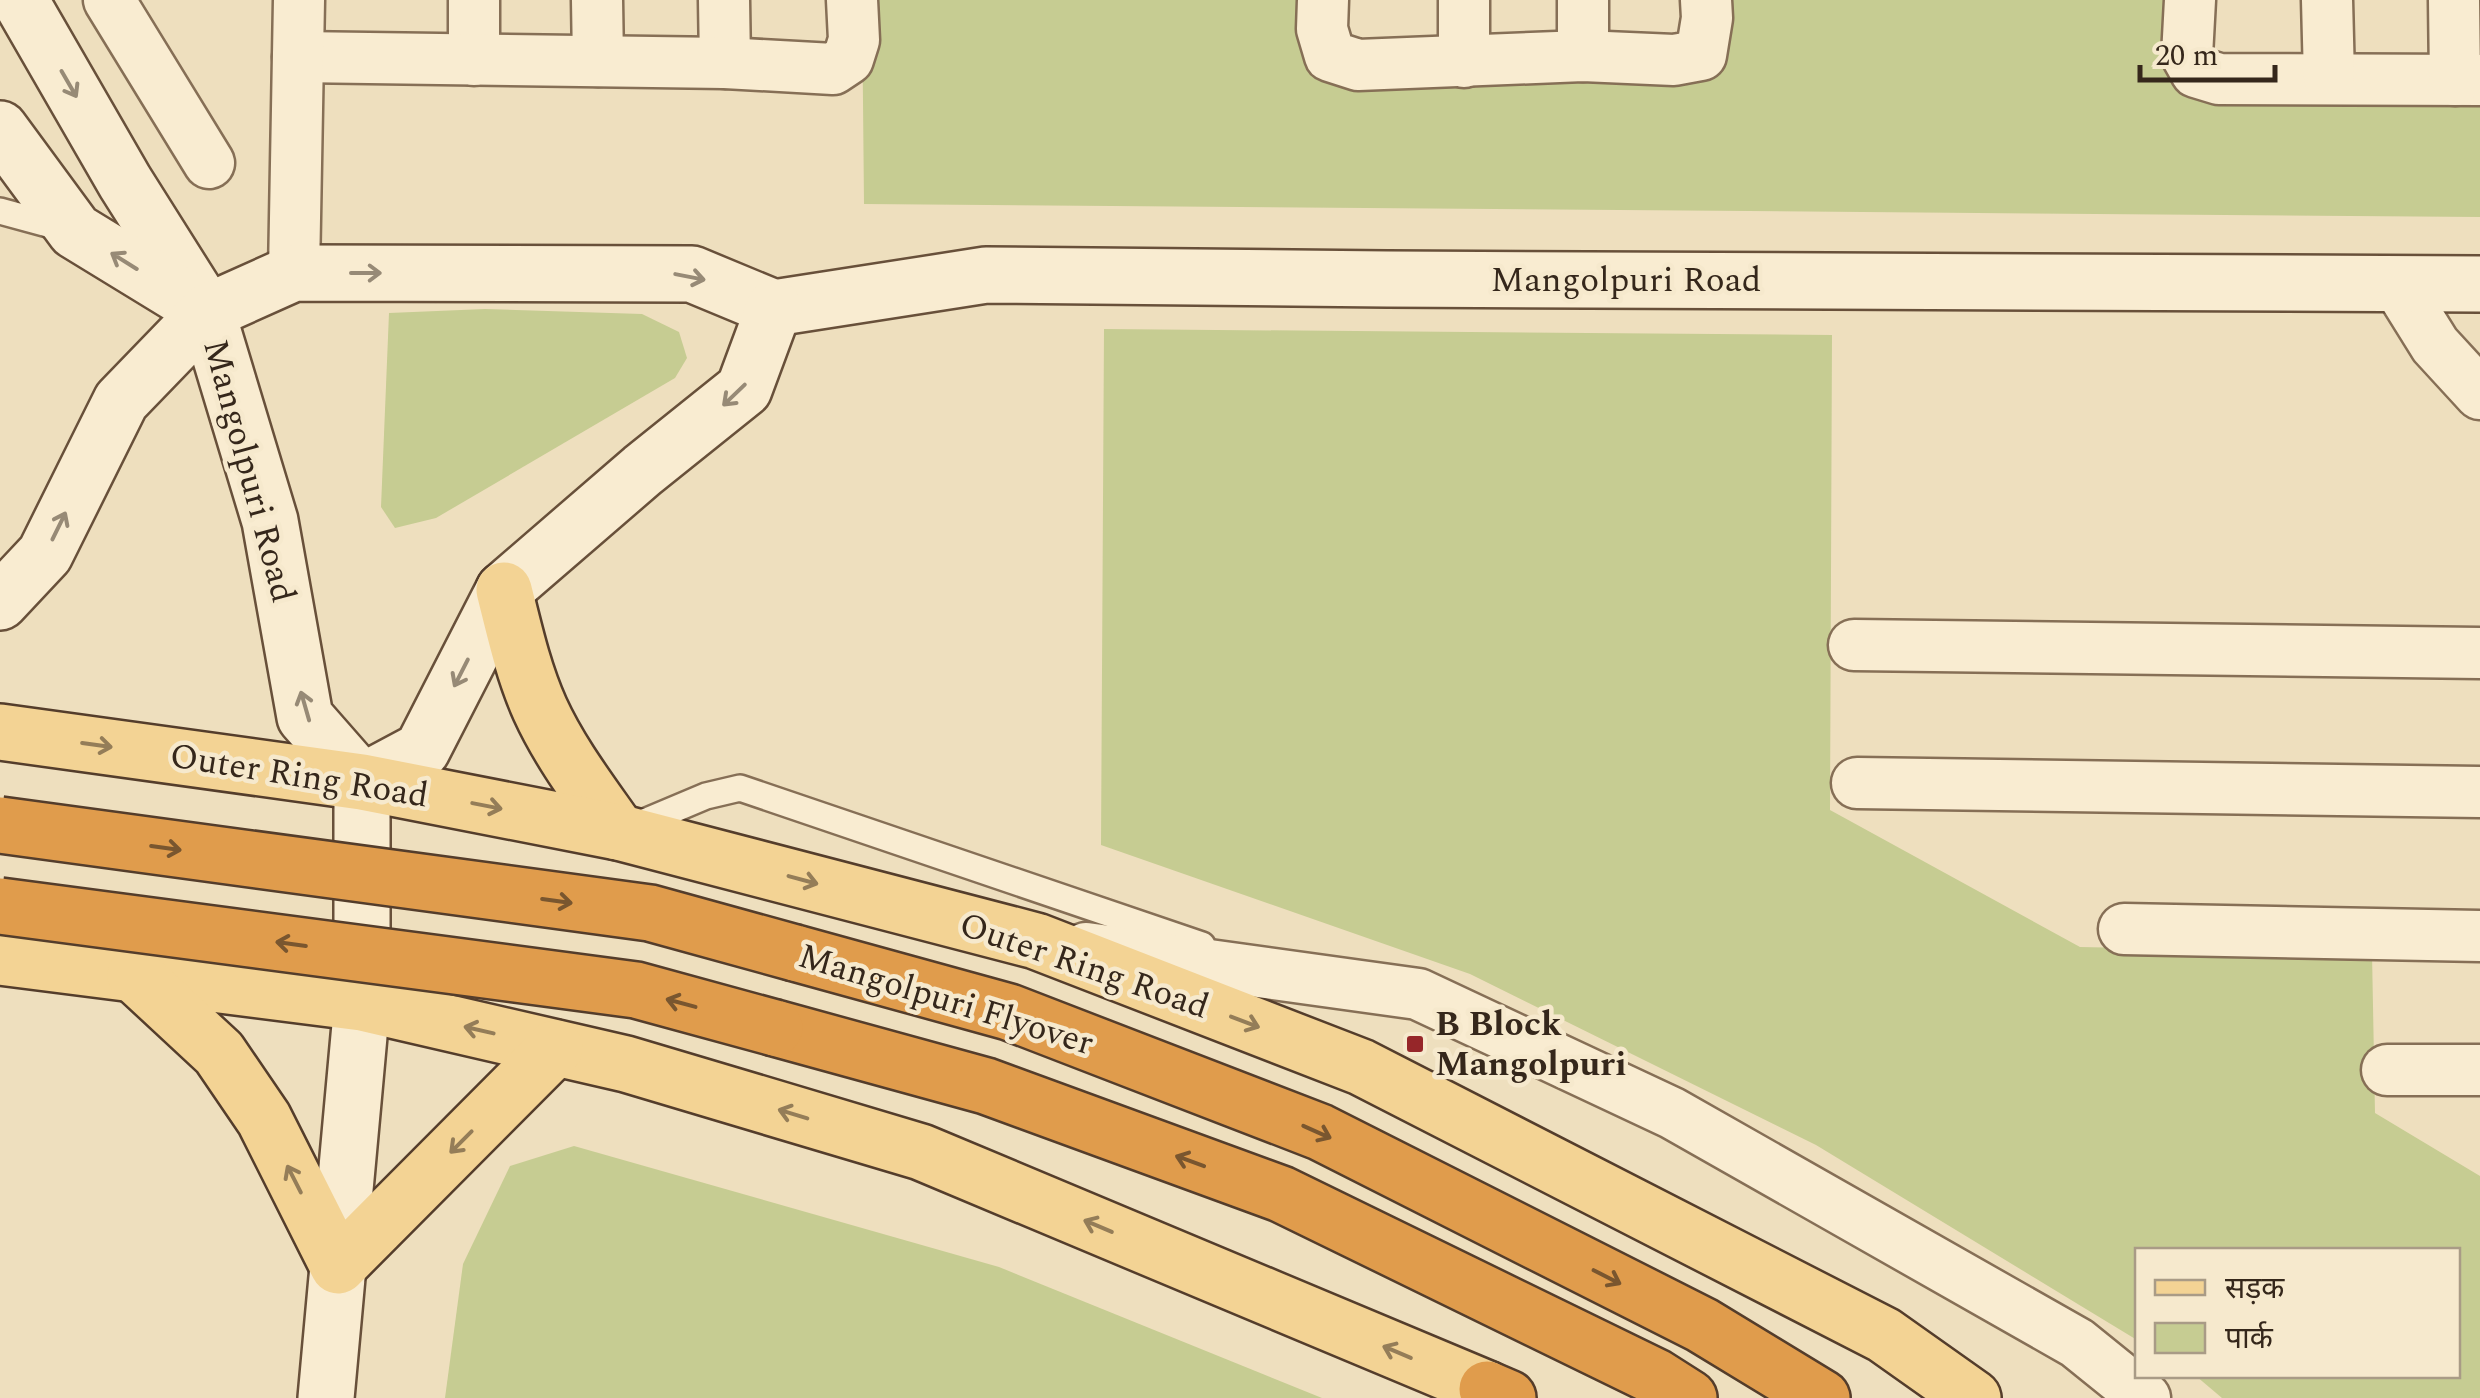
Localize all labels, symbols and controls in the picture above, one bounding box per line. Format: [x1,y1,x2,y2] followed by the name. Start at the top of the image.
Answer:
[2140,20,2275,82] scale bar
[2155,33,2218,79] text: 20 m
[59,70,79,98] one-way arrow
[110,251,139,271] one-way arrow
[1491,254,1761,307] street label: Mangolpuri Road
[348,264,381,282] one-way arrow
[673,268,706,287] one-way arrow
[188,333,310,609] street label: Mangolpuri Road
[722,382,747,407] one-way arrow
[50,512,69,541] one-way arrow
[451,657,470,687] one-way arrow
[294,690,313,722] one-way arrow
[166,729,432,823] street label: Outer Ring Road
[80,736,112,755] one-way arrow
[470,798,502,817] one-way arrow
[149,839,182,857] one-way arrow
[787,872,818,891] one-way arrow
[541,892,573,910] one-way arrow
[952,898,1216,1034] street label: Outer Ring Road
[792,930,1100,1070] street label: Mangolpuri Flyover
[275,935,307,953] one-way arrow
[666,992,697,1011] one-way arrow
[1435,998,1627,1091] place label: B Block Mangolpuri
[1229,1015,1260,1033] one-way arrow
[464,1020,496,1038] one-way arrow
[1404,1033,1426,1055] marker: B Block Mangolpuri
[778,1104,809,1122] one-way arrow
[1301,1124,1332,1142] one-way arrow
[449,1129,474,1154] one-way arrow
[1176,1151,1207,1169] one-way arrow
[284,1165,303,1195] one-way arrow
[1083,1216,1113,1234] one-way arrow
[2135,1248,2460,1378] legend
[2225,1266,2285,1312] text: सड़क
[1592,1268,1622,1287] one-way arrow
[2225,1316,2274,1362] text: पार्क
[1382,1342,1413,1360] one-way arrow

